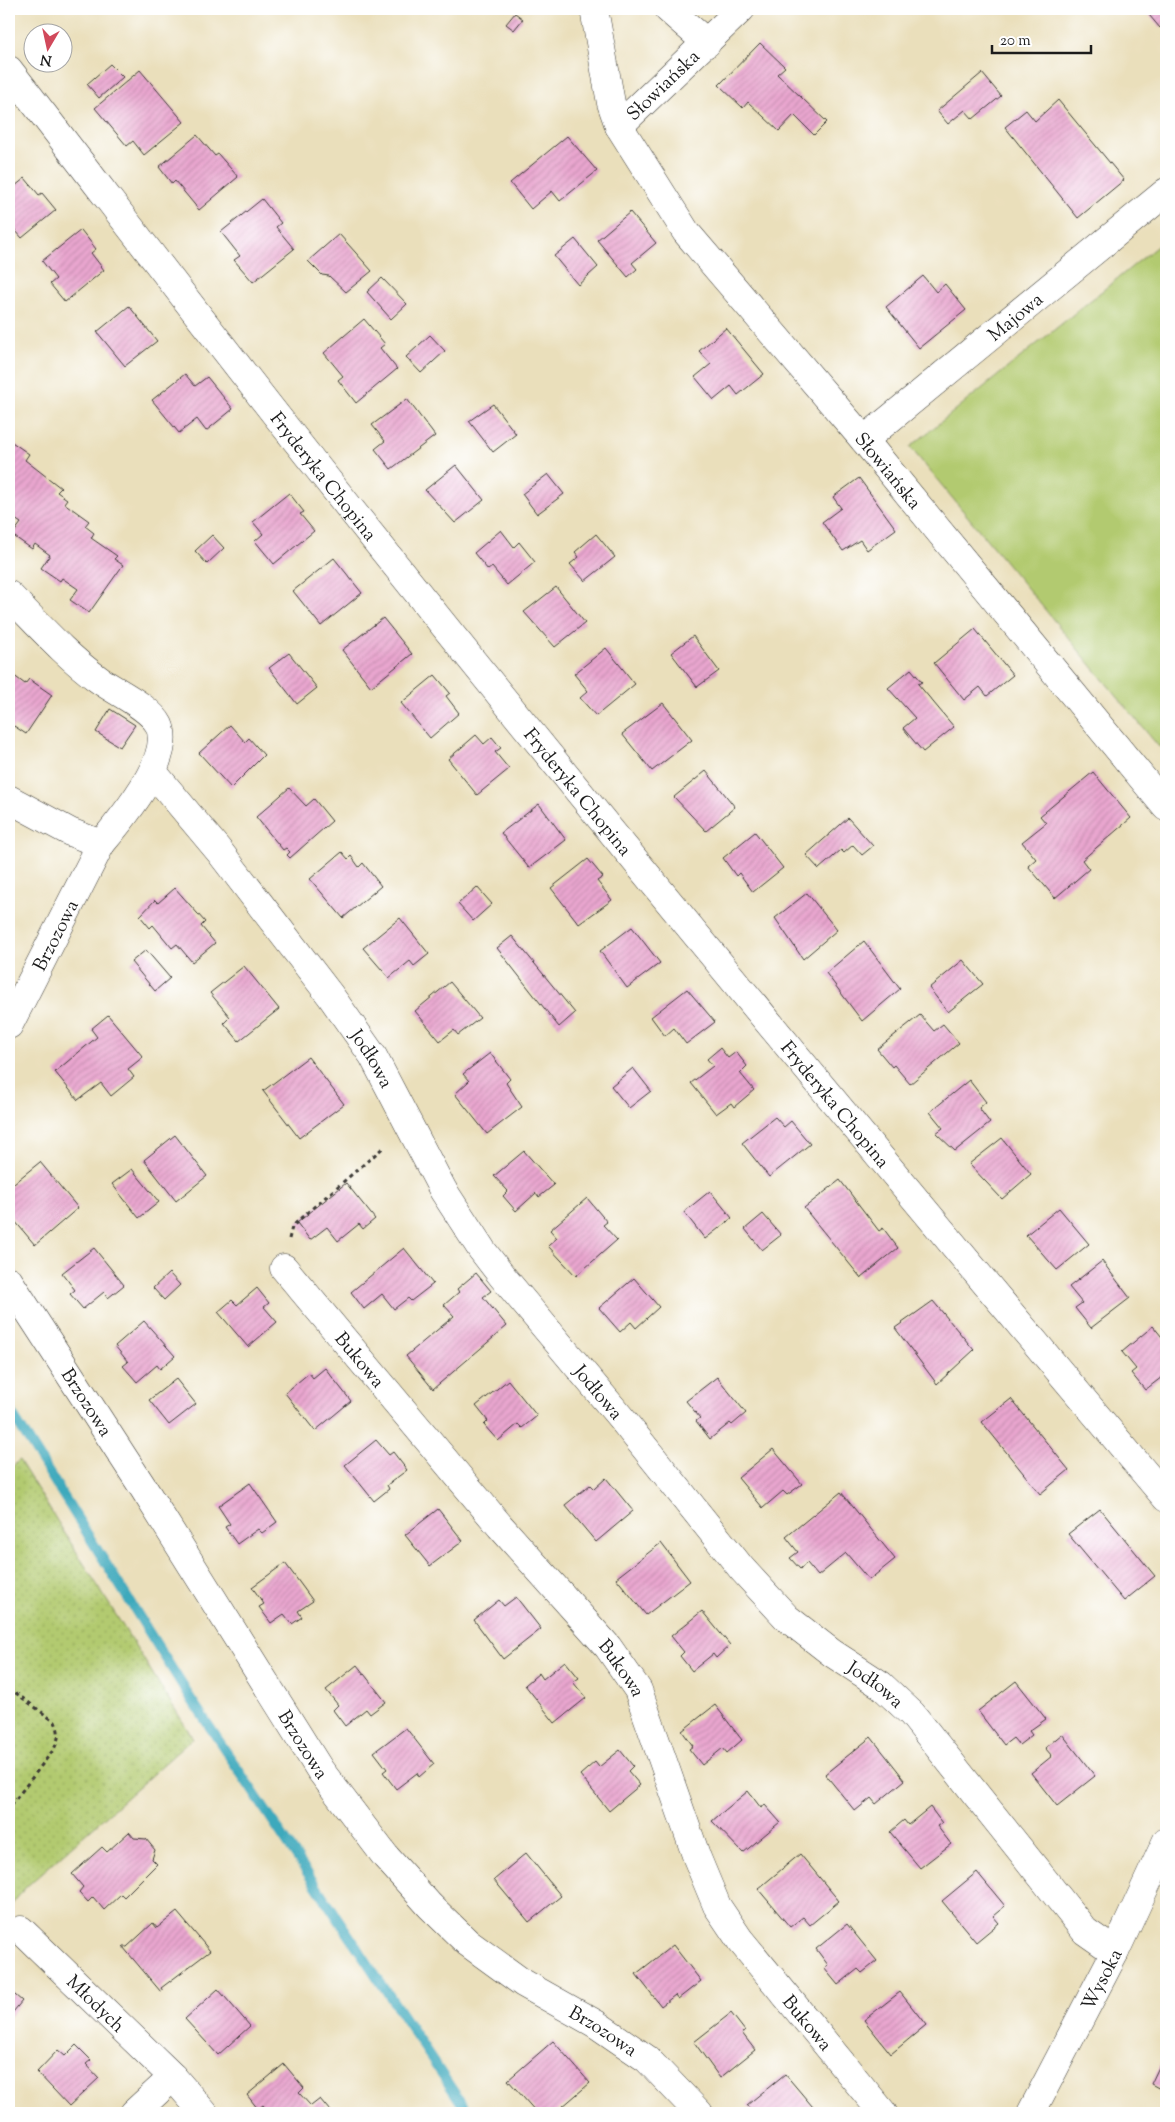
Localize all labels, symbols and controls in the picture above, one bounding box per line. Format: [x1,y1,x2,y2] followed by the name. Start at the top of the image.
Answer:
[22,22,72,72] north arrow
[992,22,1091,54] scale bar
[1000,31,1031,52] text: 20 m
[621,44,707,128] street label: Słowiańska
[39,48,53,70] text: N
[983,287,1050,349] street label: Majowa
[263,407,382,548] street label: Fryderyka Chopina
[847,427,927,516] street label: Słowiańska
[516,723,637,863] street label: Fryderyka Chopina
[28,896,87,976] street label: Brzozowa
[342,1024,399,1094] street label: Jodłowa
[773,1036,895,1175] street label: Fryderyka Chopina
[327,1327,390,1395] street label: Bukowa
[565,1359,628,1427] street label: Jodłowa
[53,1364,118,1443] street label: Brzozowa
[591,1634,650,1701] street label: Bukowa
[840,1655,909,1716] street label: Jodłowa
[270,1706,334,1786] street label: Brzozowa
[1076,1944,1130,2016] street label: Wysoka
[59,1970,130,2040] street label: Młodych
[775,1990,838,2058] street label: Bukowa
[563,2000,642,2064] street label: Brzozowa

